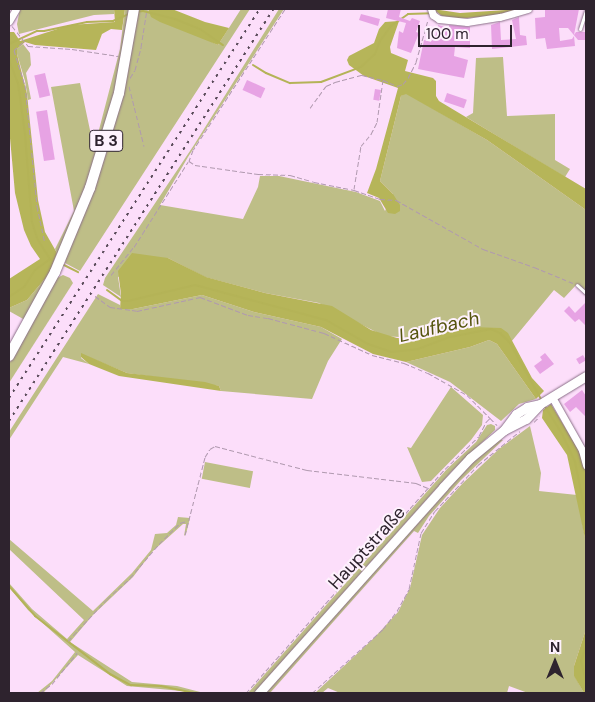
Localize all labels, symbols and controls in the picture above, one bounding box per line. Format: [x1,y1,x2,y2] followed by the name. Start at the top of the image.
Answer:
[420,15,514,47] scale bar
[426,24,469,44] text: 100 m
[88,128,124,154] road number: B 3
[396,307,482,347] water label: Laufbach
[324,502,410,594] street label: Hauptstraße
[530,637,580,687] north arrow
[550,638,560,656] text: N

